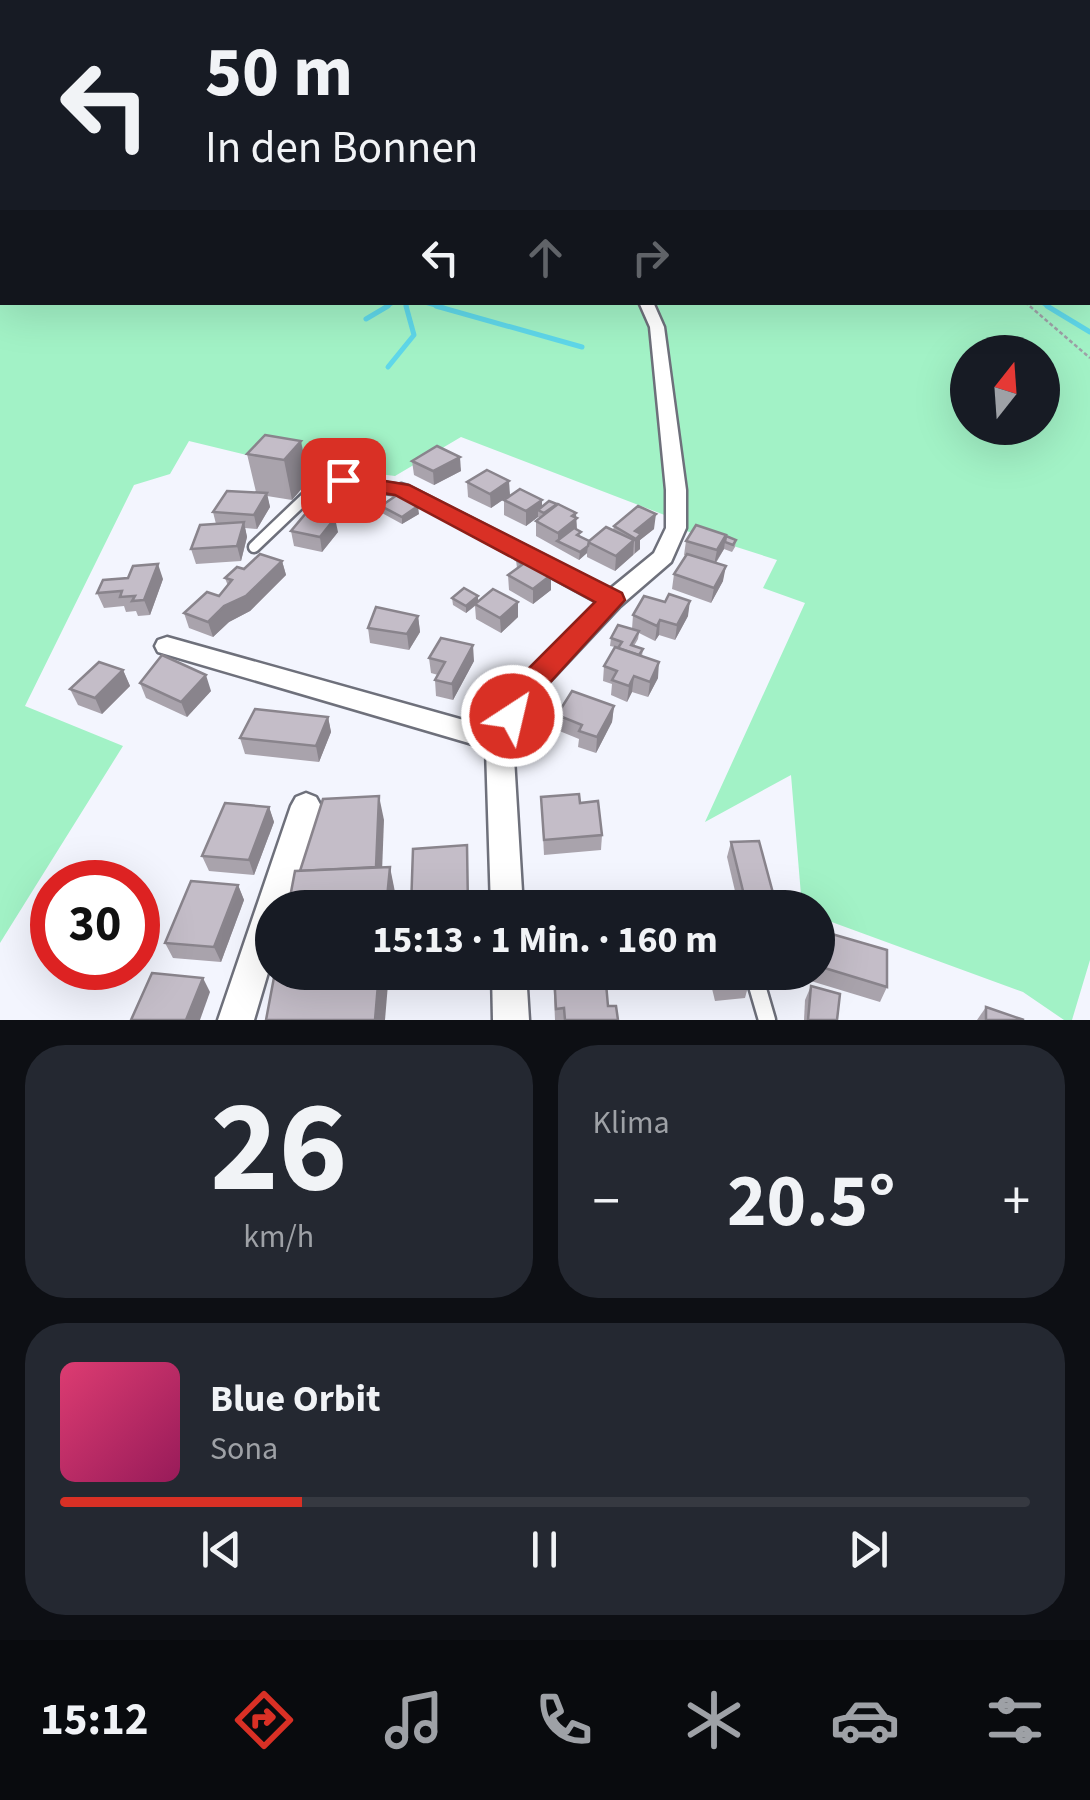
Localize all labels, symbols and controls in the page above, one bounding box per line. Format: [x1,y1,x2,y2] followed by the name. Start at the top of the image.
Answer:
[205,23,353,123] text: 50 m
[40,40,170,170] icon: left
[205,116,478,180] text: In den Bonnen
[413,230,468,285] icon: left
[518,230,573,285] icon: ahead
[623,230,678,285] icon: right
[950,335,1060,445] north arrow
[950,335,1060,445] map controls
[301,438,386,523] pin
[316,453,371,508] icon: arrive
[460,664,564,768] position arrow
[30,860,160,990] speed limit sign: 30
[372,913,718,967] text: 15:13 · 1 Min. · 160 m
[210,1056,347,1241] text: 26
[593,1100,670,1146] text: Klima
[727,1148,896,1255] text: 20.5°
[593,1163,620,1241] text: −
[1003,1163,1030,1241] text: +
[243,1214,314,1260] text: km/h
[210,1372,381,1426] text: Blue Orbit
[210,1426,278,1472] text: Sona
[194,1522,249,1577] icon: previous
[517,1522,572,1577] icon: pause
[841,1522,896,1577] icon: next
[229,1685,299,1755] icon: directions
[379,1685,449,1755] icon: music
[529,1685,599,1755] icon: phone
[679,1685,749,1755] icon: climate
[830,1685,900,1755] icon: car
[980,1685,1050,1755] icon: filters
[40,1688,149,1752] text: 15:12

